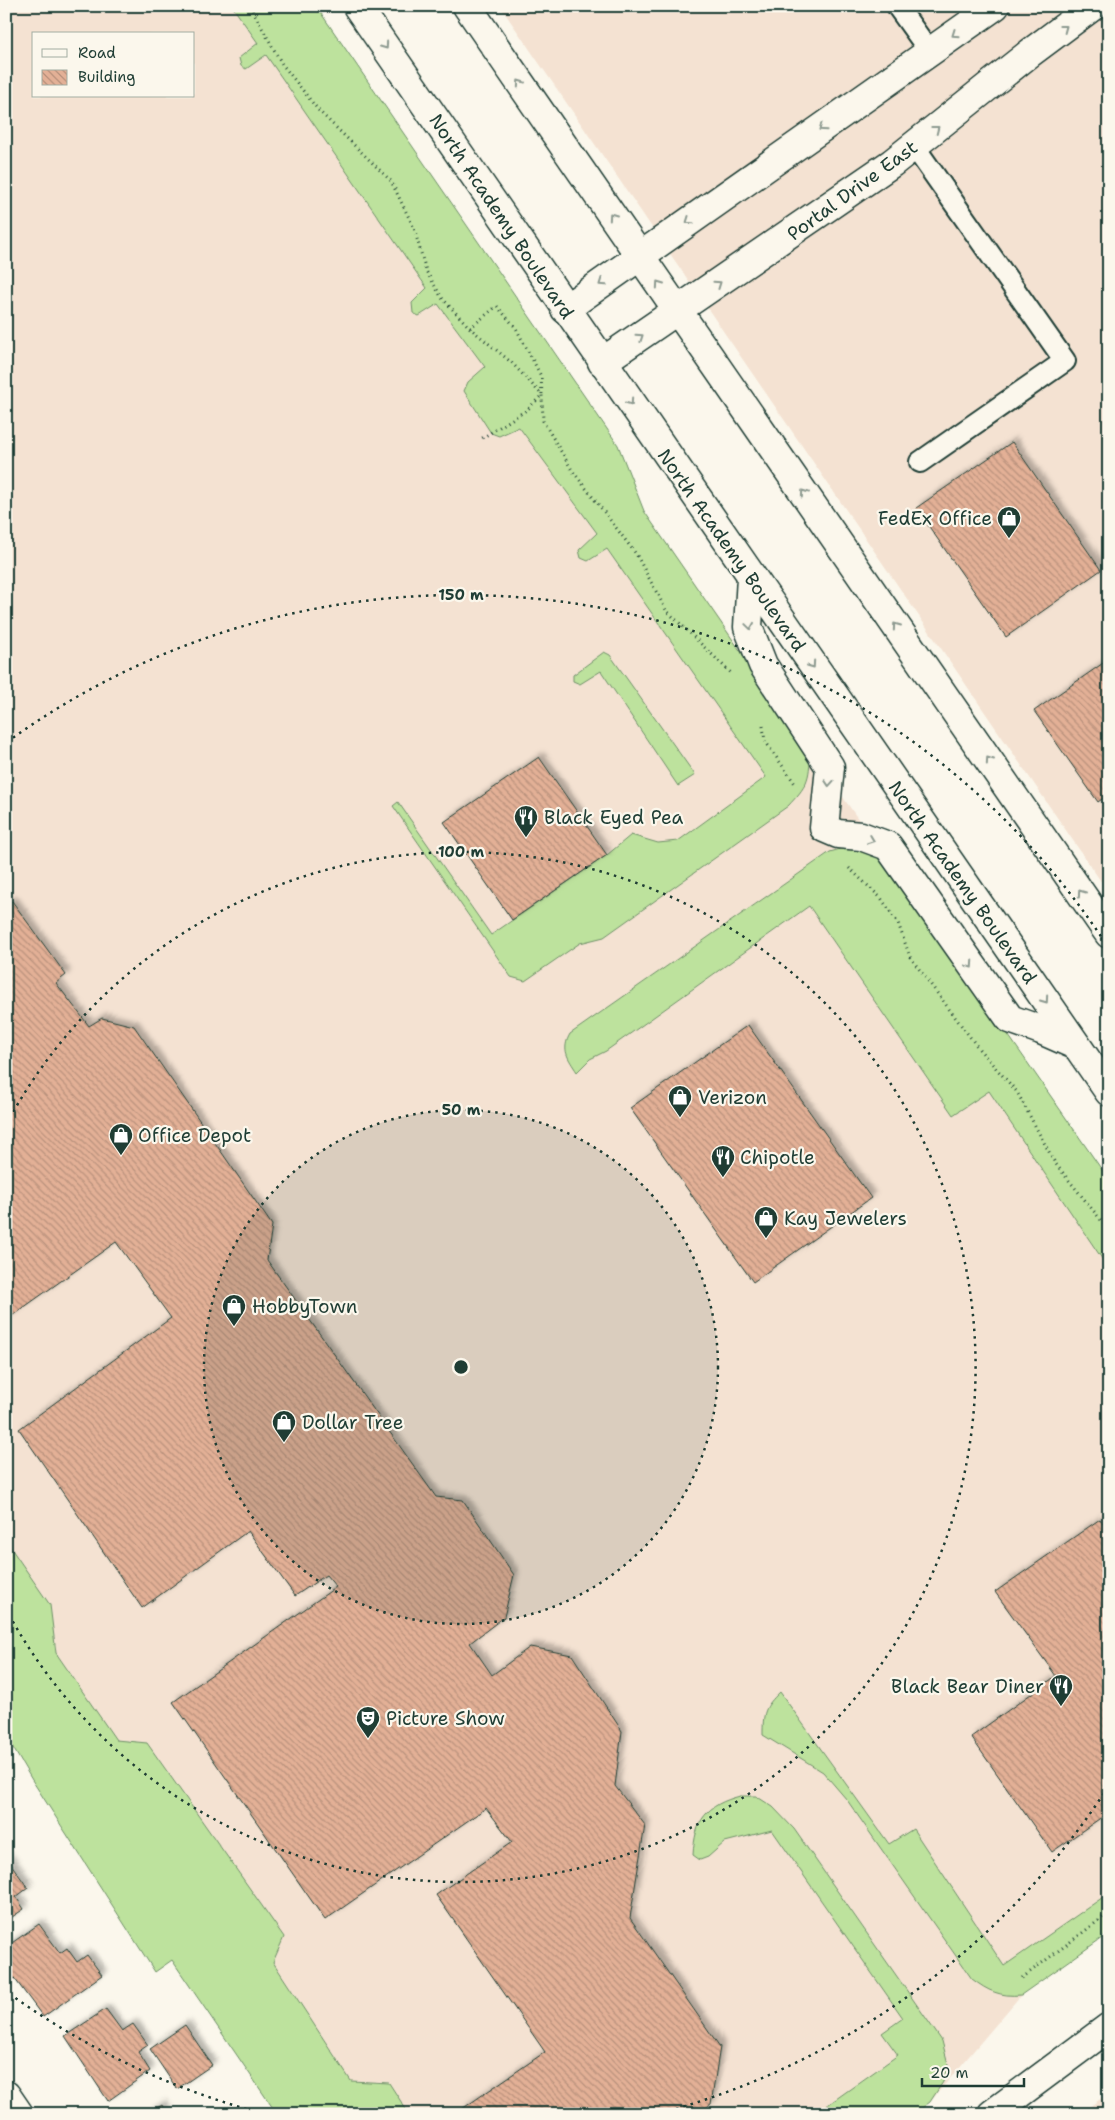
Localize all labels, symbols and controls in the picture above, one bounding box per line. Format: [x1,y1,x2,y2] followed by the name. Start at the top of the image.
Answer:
[1058,25,1068,34] one-way arrow
[951,28,961,37] one-way arrow
[32,32,195,98] legend
[379,41,388,50] one-way arrow
[78,43,116,63] text: Road
[78,67,135,87] text: Building
[517,79,526,88] one-way arrow
[423,109,580,324] street label: North Academy Boulevard
[818,122,828,131] one-way arrow
[930,126,939,134] one-way arrow
[782,135,923,246] street label: Portal Drive East
[609,212,618,222] one-way arrow
[685,215,695,224] one-way arrow
[599,277,608,286] one-way arrow
[656,280,665,290] one-way arrow
[712,281,722,290] one-way arrow
[634,334,644,343] one-way arrow
[624,396,633,406] one-way arrow
[652,444,811,657] street label: North Academy Boulevard
[800,489,810,498] one-way arrow
[996,505,1022,539] shop icon: FedEx Office
[878,506,992,531] place label: FedEx Office
[438,585,484,605] text: 150 m
[744,622,755,630] one-way arrow
[893,622,902,632] one-way arrow
[806,660,815,669] one-way arrow
[985,756,995,765] one-way arrow
[883,776,1042,989] street label: North Academy Boulevard
[824,779,835,787] one-way arrow
[513,804,539,838] restaurant icon: Black Eyed Pea
[544,805,683,830] place label: Black Eyed Pea
[866,834,875,844] one-way arrow
[438,842,484,862] text: 100 m
[1078,890,1087,899] one-way arrow
[964,959,973,968] one-way arrow
[1039,994,1048,1004] one-way arrow
[667,1084,693,1118] shop icon: Verizon
[698,1085,767,1110] place label: Verizon
[442,1100,481,1120] text: 50 m
[108,1122,134,1156] shop icon: Office Depot
[138,1123,251,1148] place label: Office Depot
[710,1144,736,1178] restaurant icon: Chipotle
[740,1145,815,1170] place label: Chipotle
[753,1205,779,1239] shop icon: Kay Jewelers
[784,1206,907,1231] place label: Kay Jewelers
[221,1293,247,1327] shop icon: HobbyTown
[252,1294,357,1319] place label: HobbyTown
[452,1358,470,1376] centre of rings
[271,1409,297,1443] shop icon: Dollar Tree
[302,1410,403,1435] place label: Dollar Tree
[1048,1673,1074,1707] restaurant icon: Black Bear Diner
[891,1674,1044,1699] place label: Black Bear Diner
[355,1705,381,1739] theatre icon: Picture Show
[386,1706,505,1731] place label: Picture Show
[922,2055,1025,2087] scale bar
[930,2063,969,2083] text: 20 m

